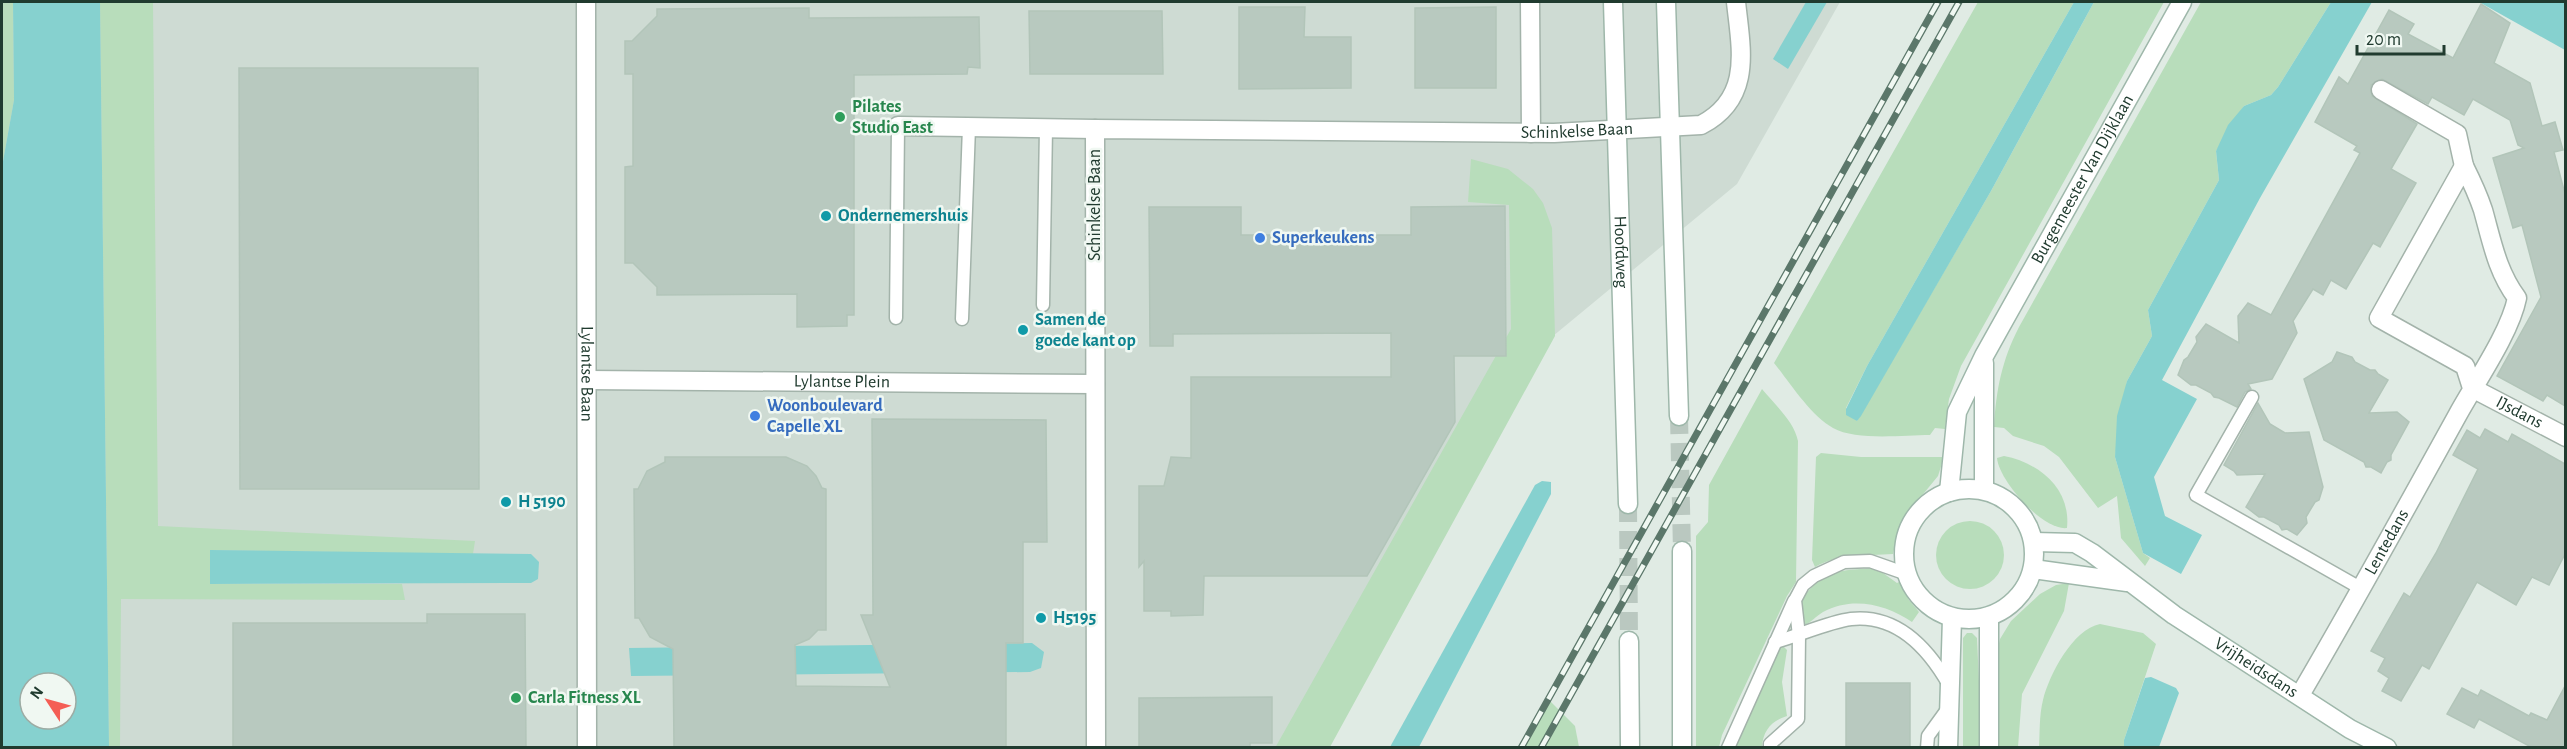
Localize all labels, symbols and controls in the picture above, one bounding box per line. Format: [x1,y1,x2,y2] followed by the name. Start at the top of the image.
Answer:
[2357,18,2444,56] scale bar
[2366,31,2401,49] text: 20 m
[2028,92,2137,267] street label: Burgemeester Van Dijklaan
[852,98,933,137] place label: Pilates Studio East
[833,110,847,124] marker: Pilates Studio East
[1521,120,1633,142] street label: Schinkelse Baan
[1086,149,1104,261] street label: Schinkelse Baan
[838,207,968,225] place label: Ondernemershuis
[819,209,833,223] marker: Ondernemershuis
[1610,215,1631,289] street label: Hoofdweg
[1272,229,1374,247] place label: Superkeukens
[1253,231,1267,245] marker: Superkeukens
[1035,311,1136,350] place label: Samen de goede kant op
[1016,323,1030,337] marker: Samen de goede kant op
[577,326,596,422] street label: Lylantse Baan
[794,373,890,391] street label: Lylantse Plein
[2493,393,2546,432] street label: IJsdans
[767,397,883,436] place label: Woonboulevard Capelle XL
[748,409,762,423] marker: Woonboulevard Capelle XL
[518,493,566,511] place label: H 5190
[499,495,513,509] marker: H 5190
[2362,506,2412,578] street label: Lentedans
[1053,609,1096,627] place label: H5195
[1034,611,1048,625] marker: H5195
[2211,634,2301,702] street label: Vrijheidsdans
[18,671,78,731] north arrow
[27,684,46,702] text: N
[528,689,641,707] place label: Carla Fitness XL
[509,691,523,705] marker: Carla Fitness XL

